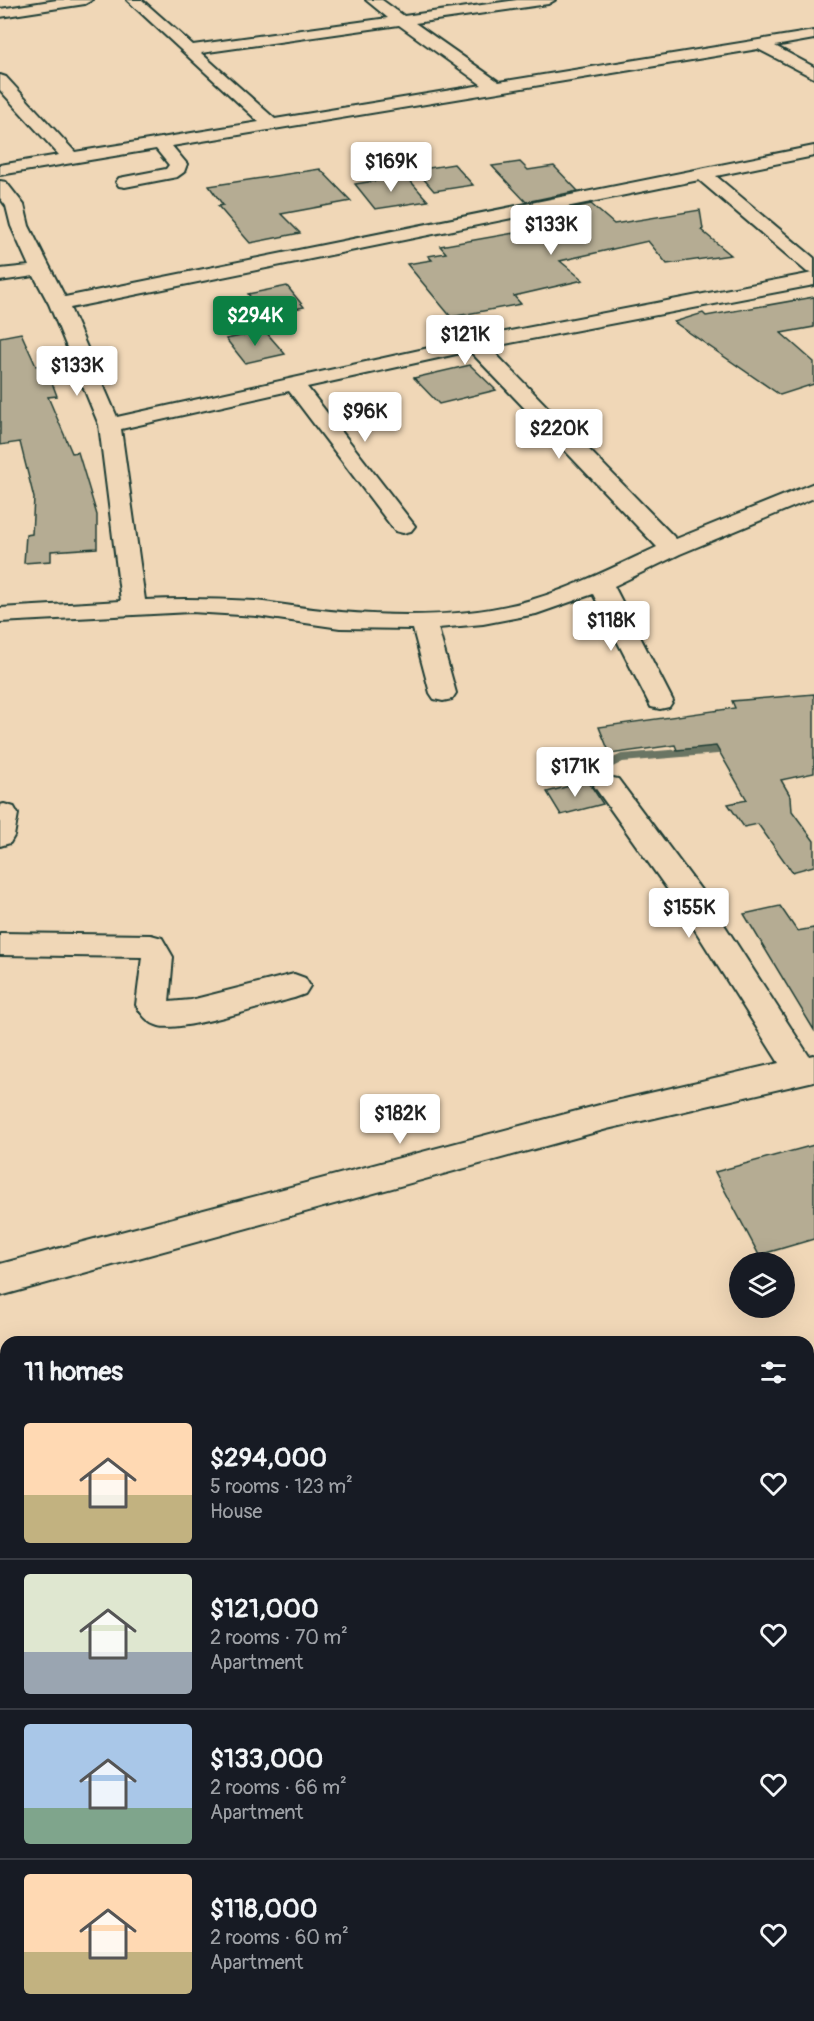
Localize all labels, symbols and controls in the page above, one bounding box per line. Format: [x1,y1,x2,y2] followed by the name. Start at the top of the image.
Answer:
[349,142,433,193] pin: $169K
[365,149,417,174] text: $169K
[509,205,593,256] pin: $133K
[524,212,578,237] text: $133K
[213,296,297,347] pin: $294K
[227,303,283,328] text: $294K
[423,315,507,366] pin: $121K
[440,322,490,347] text: $121K
[35,346,119,397] pin: $133K
[50,353,104,378] text: $133K
[329,392,401,443] pin: $96K
[343,399,387,424] text: $96K
[517,409,601,460] pin: $220K
[530,416,588,441] text: $220K
[569,601,653,652] pin: $118K
[587,608,635,633] text: $118K
[533,747,617,798] pin: $171K
[550,754,600,779] text: $171K
[647,888,731,939] pin: $155K
[663,895,715,920] text: $155K
[358,1094,442,1145] pin: $182K
[374,1101,426,1126] text: $182K
[729,1252,795,1318] map controls
[729,1252,795,1318] button: layers
[24,1356,123,1388] text: 11 homes
[757,1356,790,1389] icon: filters
[210,1442,327,1474] text: $294,000
[72,1447,144,1519] icon: home
[757,1467,790,1500] icon: heart
[210,1474,353,1499] text: 5 rooms · 123 m²
[210,1499,262,1524] text: House
[210,1593,319,1625] text: $121,000
[72,1598,144,1670] icon: home
[757,1618,790,1651] icon: heart
[210,1625,348,1650] text: 2 rooms · 70 m²
[210,1650,303,1675] text: Apartment
[210,1743,323,1775] text: $133,000
[72,1748,144,1820] icon: home
[757,1768,790,1801] icon: heart
[210,1775,347,1800] text: 2 rooms · 66 m²
[210,1800,303,1825] text: Apartment
[210,1893,317,1925] text: $118,000
[72,1898,144,1970] icon: home
[757,1918,790,1951] icon: heart
[210,1925,349,1950] text: 2 rooms · 60 m²
[210,1950,303,1975] text: Apartment

